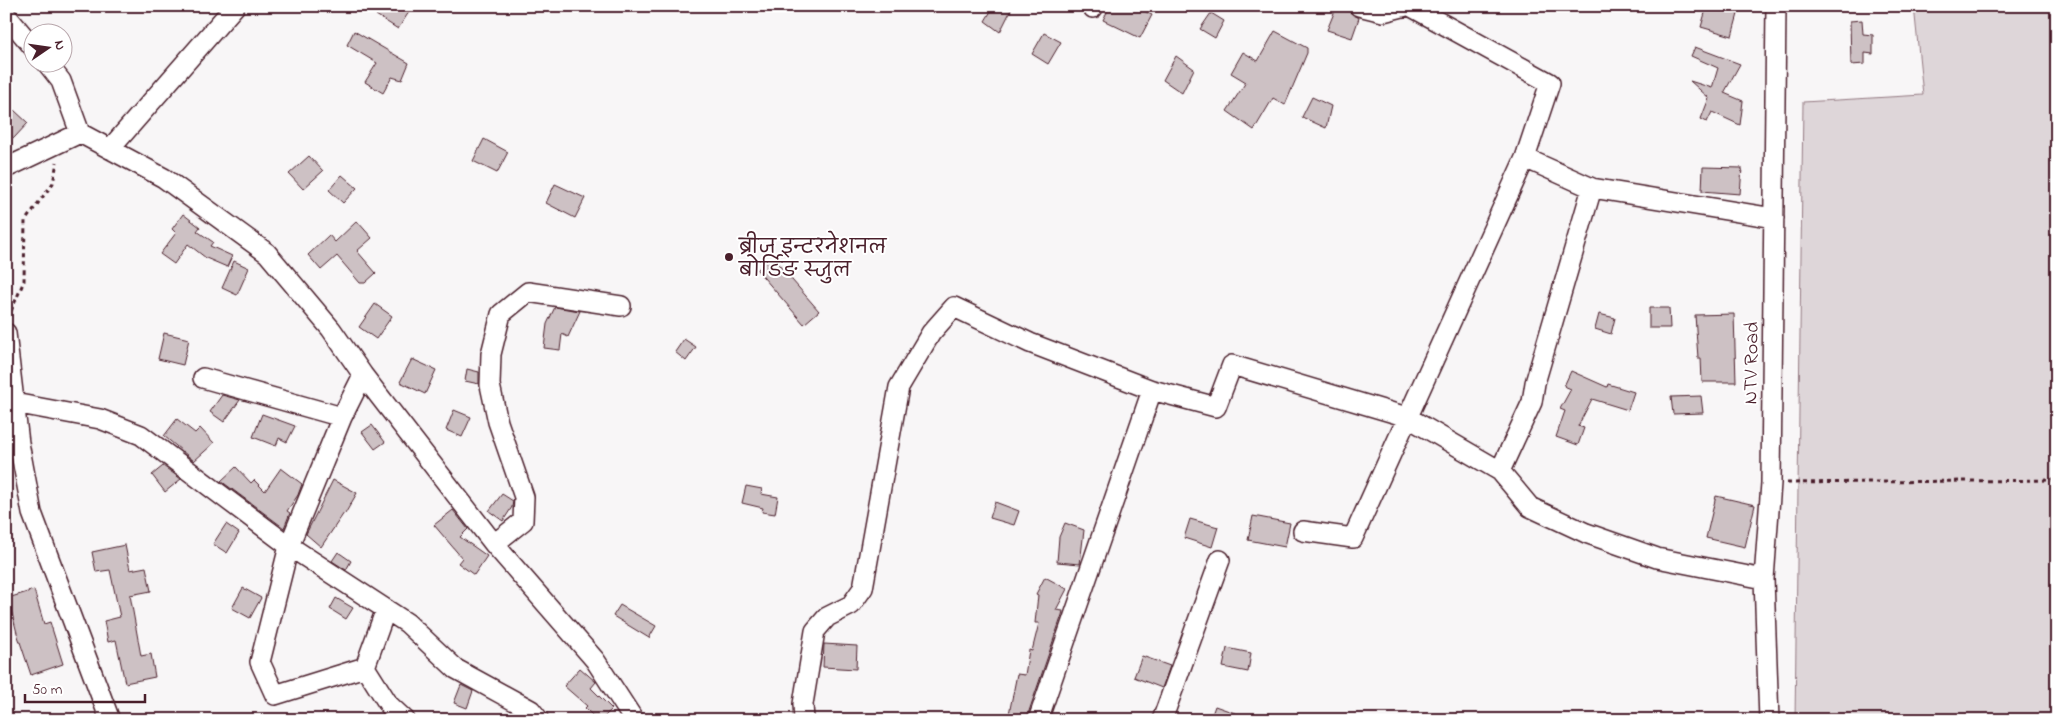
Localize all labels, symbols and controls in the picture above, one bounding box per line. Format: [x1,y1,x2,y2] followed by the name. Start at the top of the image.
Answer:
[22,22,72,72] north arrow
[48,38,70,52] text: N
[738,230,888,286] place label: ब्रीज इन्टरनेशनल बोर्डिङ स्जुल
[723,251,735,263] marker: ब्रीज इन्टरनेशनल बोर्डिङ स्जुल
[1737,321,1768,405] street label: NTV Road
[25,671,145,703] scale bar
[32,679,63,701] text: 50 m

